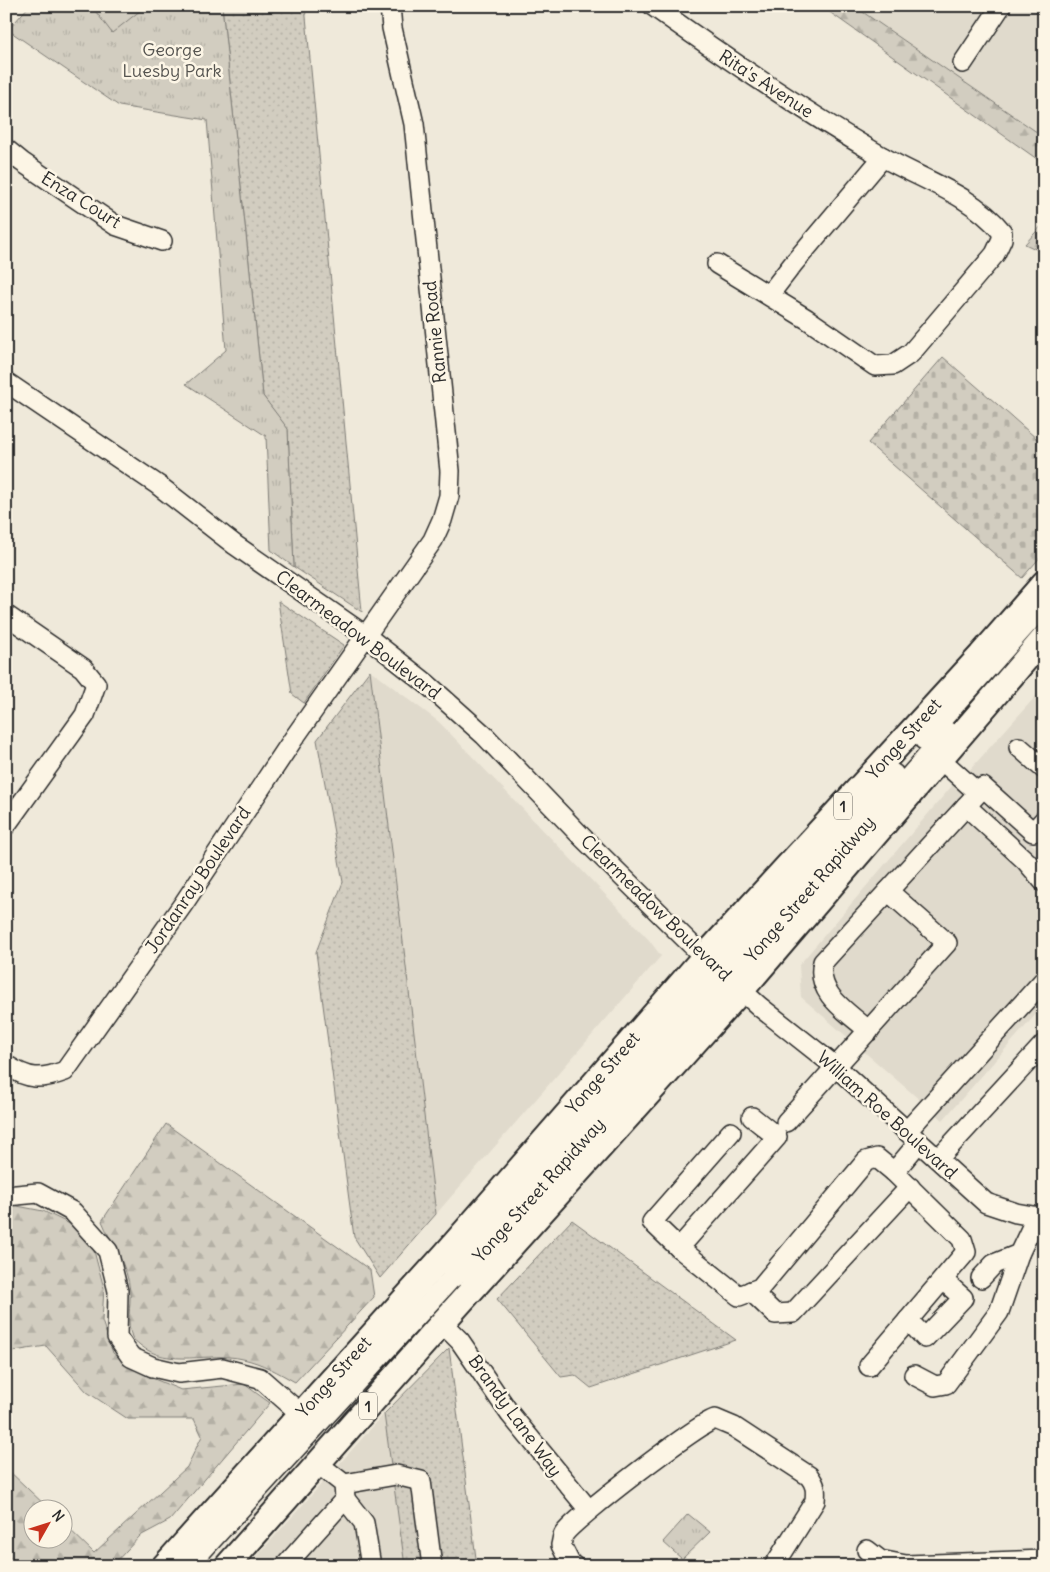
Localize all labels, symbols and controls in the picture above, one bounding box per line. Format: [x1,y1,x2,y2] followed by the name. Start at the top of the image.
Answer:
[122,38,222,82] park label: George Luesby Park
[715,45,818,123] street label: Rita's Avenue
[37,166,125,233] street label: Enza Court
[418,279,451,384] street label: Rannie Road
[271,565,446,704] street label: Clearmeadow Boulevard
[861,693,946,784] street label: Yonge Street
[834,792,852,819] road number: 1
[140,802,256,958] street label: Jordanray Boulevard
[740,811,880,967] street label: Yonge Street Rapidway
[576,830,737,986] street label: Clearmeadow Boulevard
[561,1027,645,1118] street label: Yonge Street
[812,1046,963,1184] street label: William Roe Boulevard
[468,1113,610,1267] street label: Yonge Street Rapidway
[291,1331,376,1422] street label: Yonge Street
[463,1350,567,1481] street label: Brandy Lane Way
[359,1392,377,1420] road number: 1
[22,1500,72,1550] north arrow
[48,1506,68,1525] text: N

